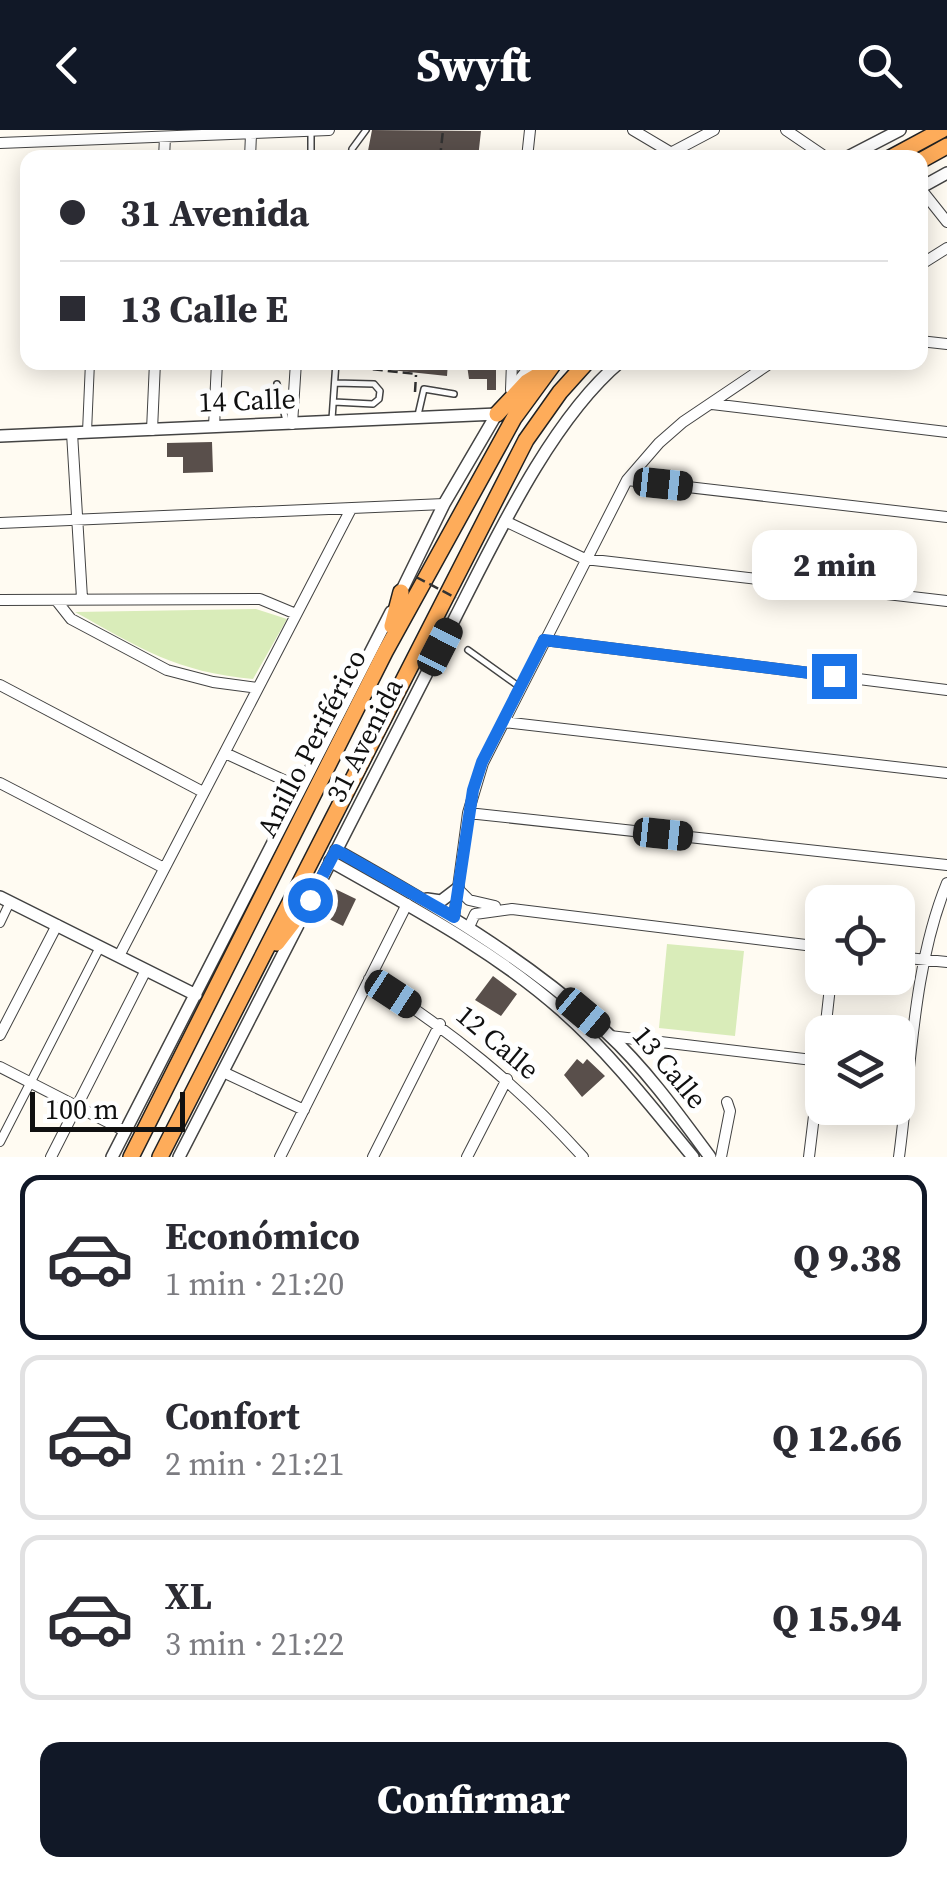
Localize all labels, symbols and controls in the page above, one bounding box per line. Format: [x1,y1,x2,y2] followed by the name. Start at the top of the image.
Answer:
[416,34,531,96] text: Swyft
[40,38,95,93] icon: back
[852,38,907,93] icon: search
[120,187,309,239] text: 31 Avenida
[120,283,288,335] text: 13 Calle E
[198,379,296,421] street label: 14 Calle
[632,466,694,502] car
[752,531,916,601] callout: 2 min
[793,543,876,587] text: 2 min
[413,613,467,681] car
[247,643,375,843] street label: Anillo Periférico
[812,654,857,699] route end
[317,671,412,809] street label: 31 Avenida
[632,816,694,852] car
[288,878,333,923] route start
[805,885,915,1125] map controls
[805,885,915,995] button: locate
[360,965,426,1023] car
[550,982,616,1044] car
[448,996,548,1088] street label: 12 Calle
[805,1015,915,1125] button: layers
[624,1017,716,1117] street label: 13 Calle
[30,1087,185,1131] scale bar
[45,1090,119,1128] text: 100 m
[165,1210,360,1262] text: Económico
[45,1213,135,1303] icon: car
[793,1232,902,1284] text: Q 9.38
[165,1262,344,1306] text: 1 min · 21:20
[165,1390,300,1442] text: Confort
[45,1393,135,1483] icon: car
[772,1412,902,1464] text: Q 12.66
[165,1442,344,1486] text: 2 min · 21:21
[165,1570,212,1622] text: XL
[45,1573,135,1663] icon: car
[772,1592,902,1644] text: Q 15.94
[165,1622,344,1666] text: 3 min · 21:22
[40,1742,907,1857] button: Confirmar

